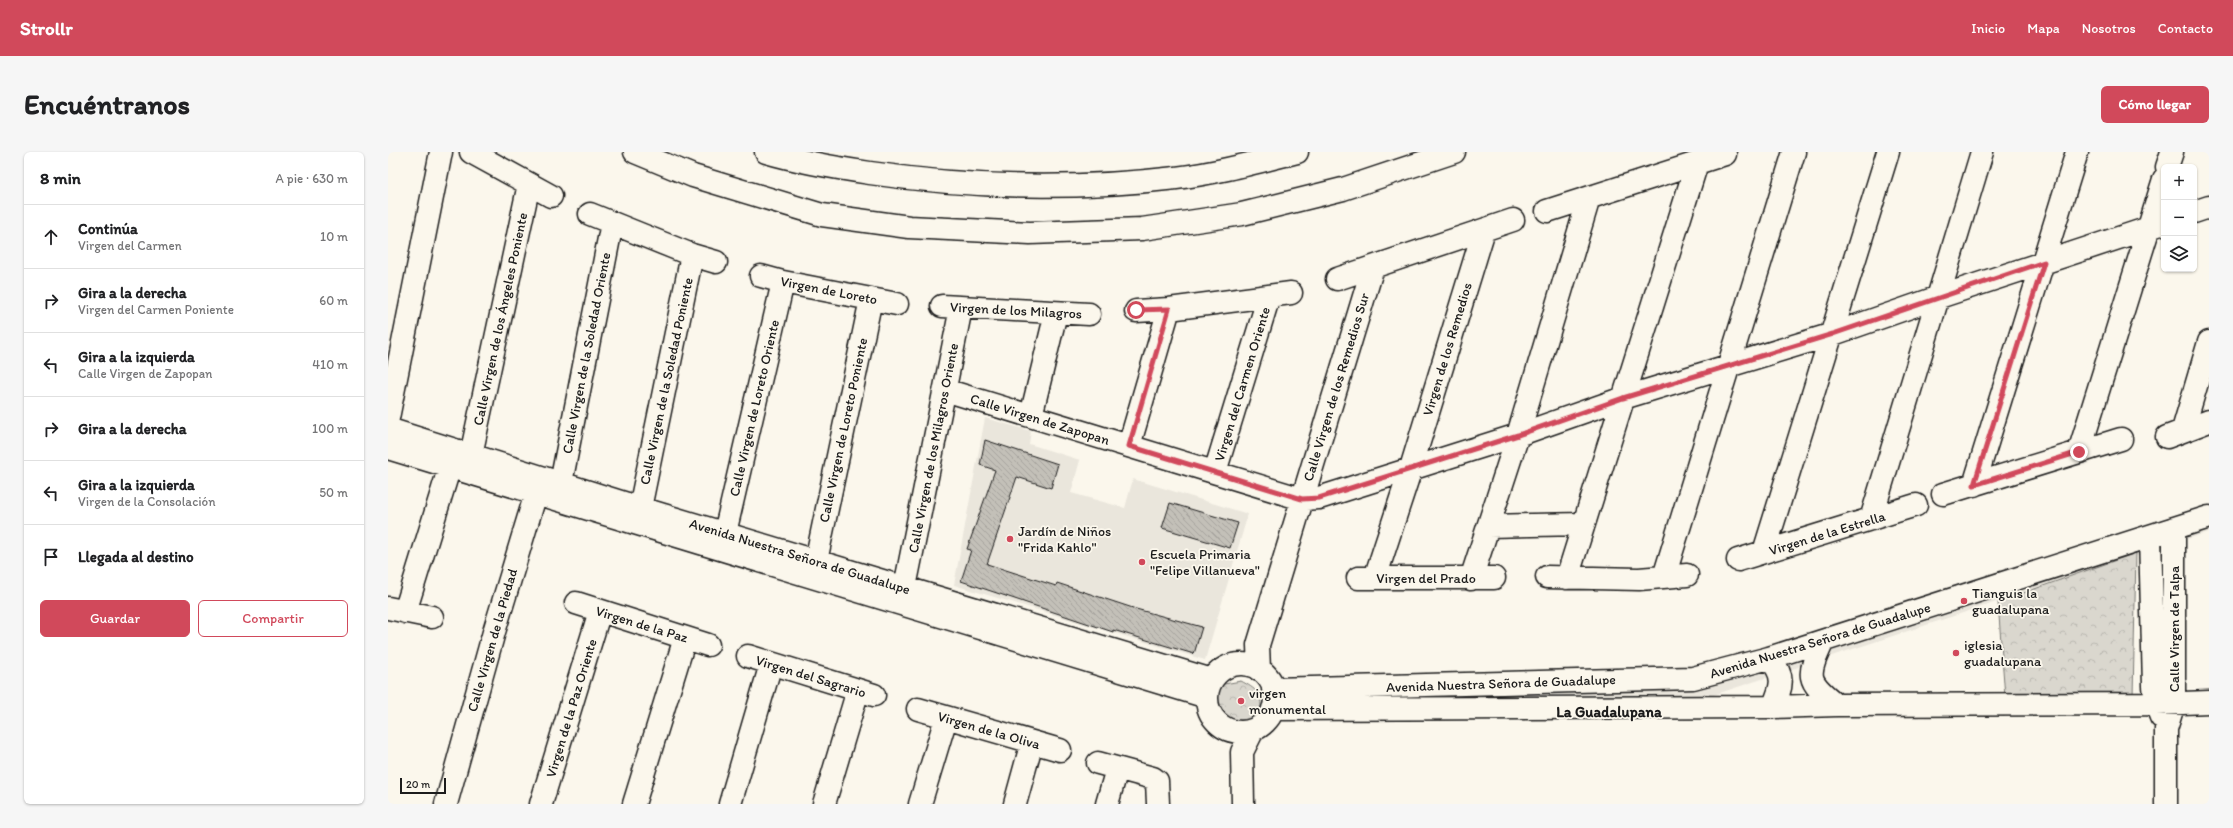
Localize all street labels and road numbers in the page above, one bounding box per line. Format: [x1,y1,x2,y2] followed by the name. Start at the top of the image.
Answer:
[470,211,531,427] street label: Calle Virgen de los Ángeles Poniente
[559,251,614,455] street label: Calle Virgen de la Soledad Oriente
[779,273,879,308] street label: Virgen de Loreto
[636,276,697,486] street label: Calle Virgen de la Soledad Poniente
[1419,280,1476,418] street label: Virgen de los Remedios
[1300,290,1373,483] street label: Calle Virgen de los Remedios Sur
[949,299,1082,322] street label: Virgen de los Milagros
[1211,305,1274,463] street label: Virgen del Carmen Oriente
[726,318,783,498] street label: Calle Virgen de Loreto Oriente
[816,336,871,524] street label: Calle Virgen de Loreto Poniente
[905,341,962,555] street label: Calle Virgen de los Milagros Oriente
[968,390,1112,449] street label: Calle Virgen de Zapopan
[1767,507,1888,559] street label: Virgen de la Estrella
[687,515,912,598] street label: Avenida Nuestra Señora de Guadalupe
[2166,565,2183,692] street label: Calle Virgen de Talpa
[464,566,521,714] street label: Calle Virgen de la Piedad
[1376,570,1476,587] street label: Virgen del Prado
[1708,599,1933,682] street label: Avenida Nuestra Señora de Guadalupe
[594,602,691,647] street label: Virgen de la Paz
[542,636,601,780] street label: Virgen de la Paz Oriente
[754,652,868,701] street label: Virgen del Sagrario
[1386,671,1616,696] street label: Avenida Nuestra Señora de Guadalupe
[936,708,1043,753] street label: Virgen de la Oliva

